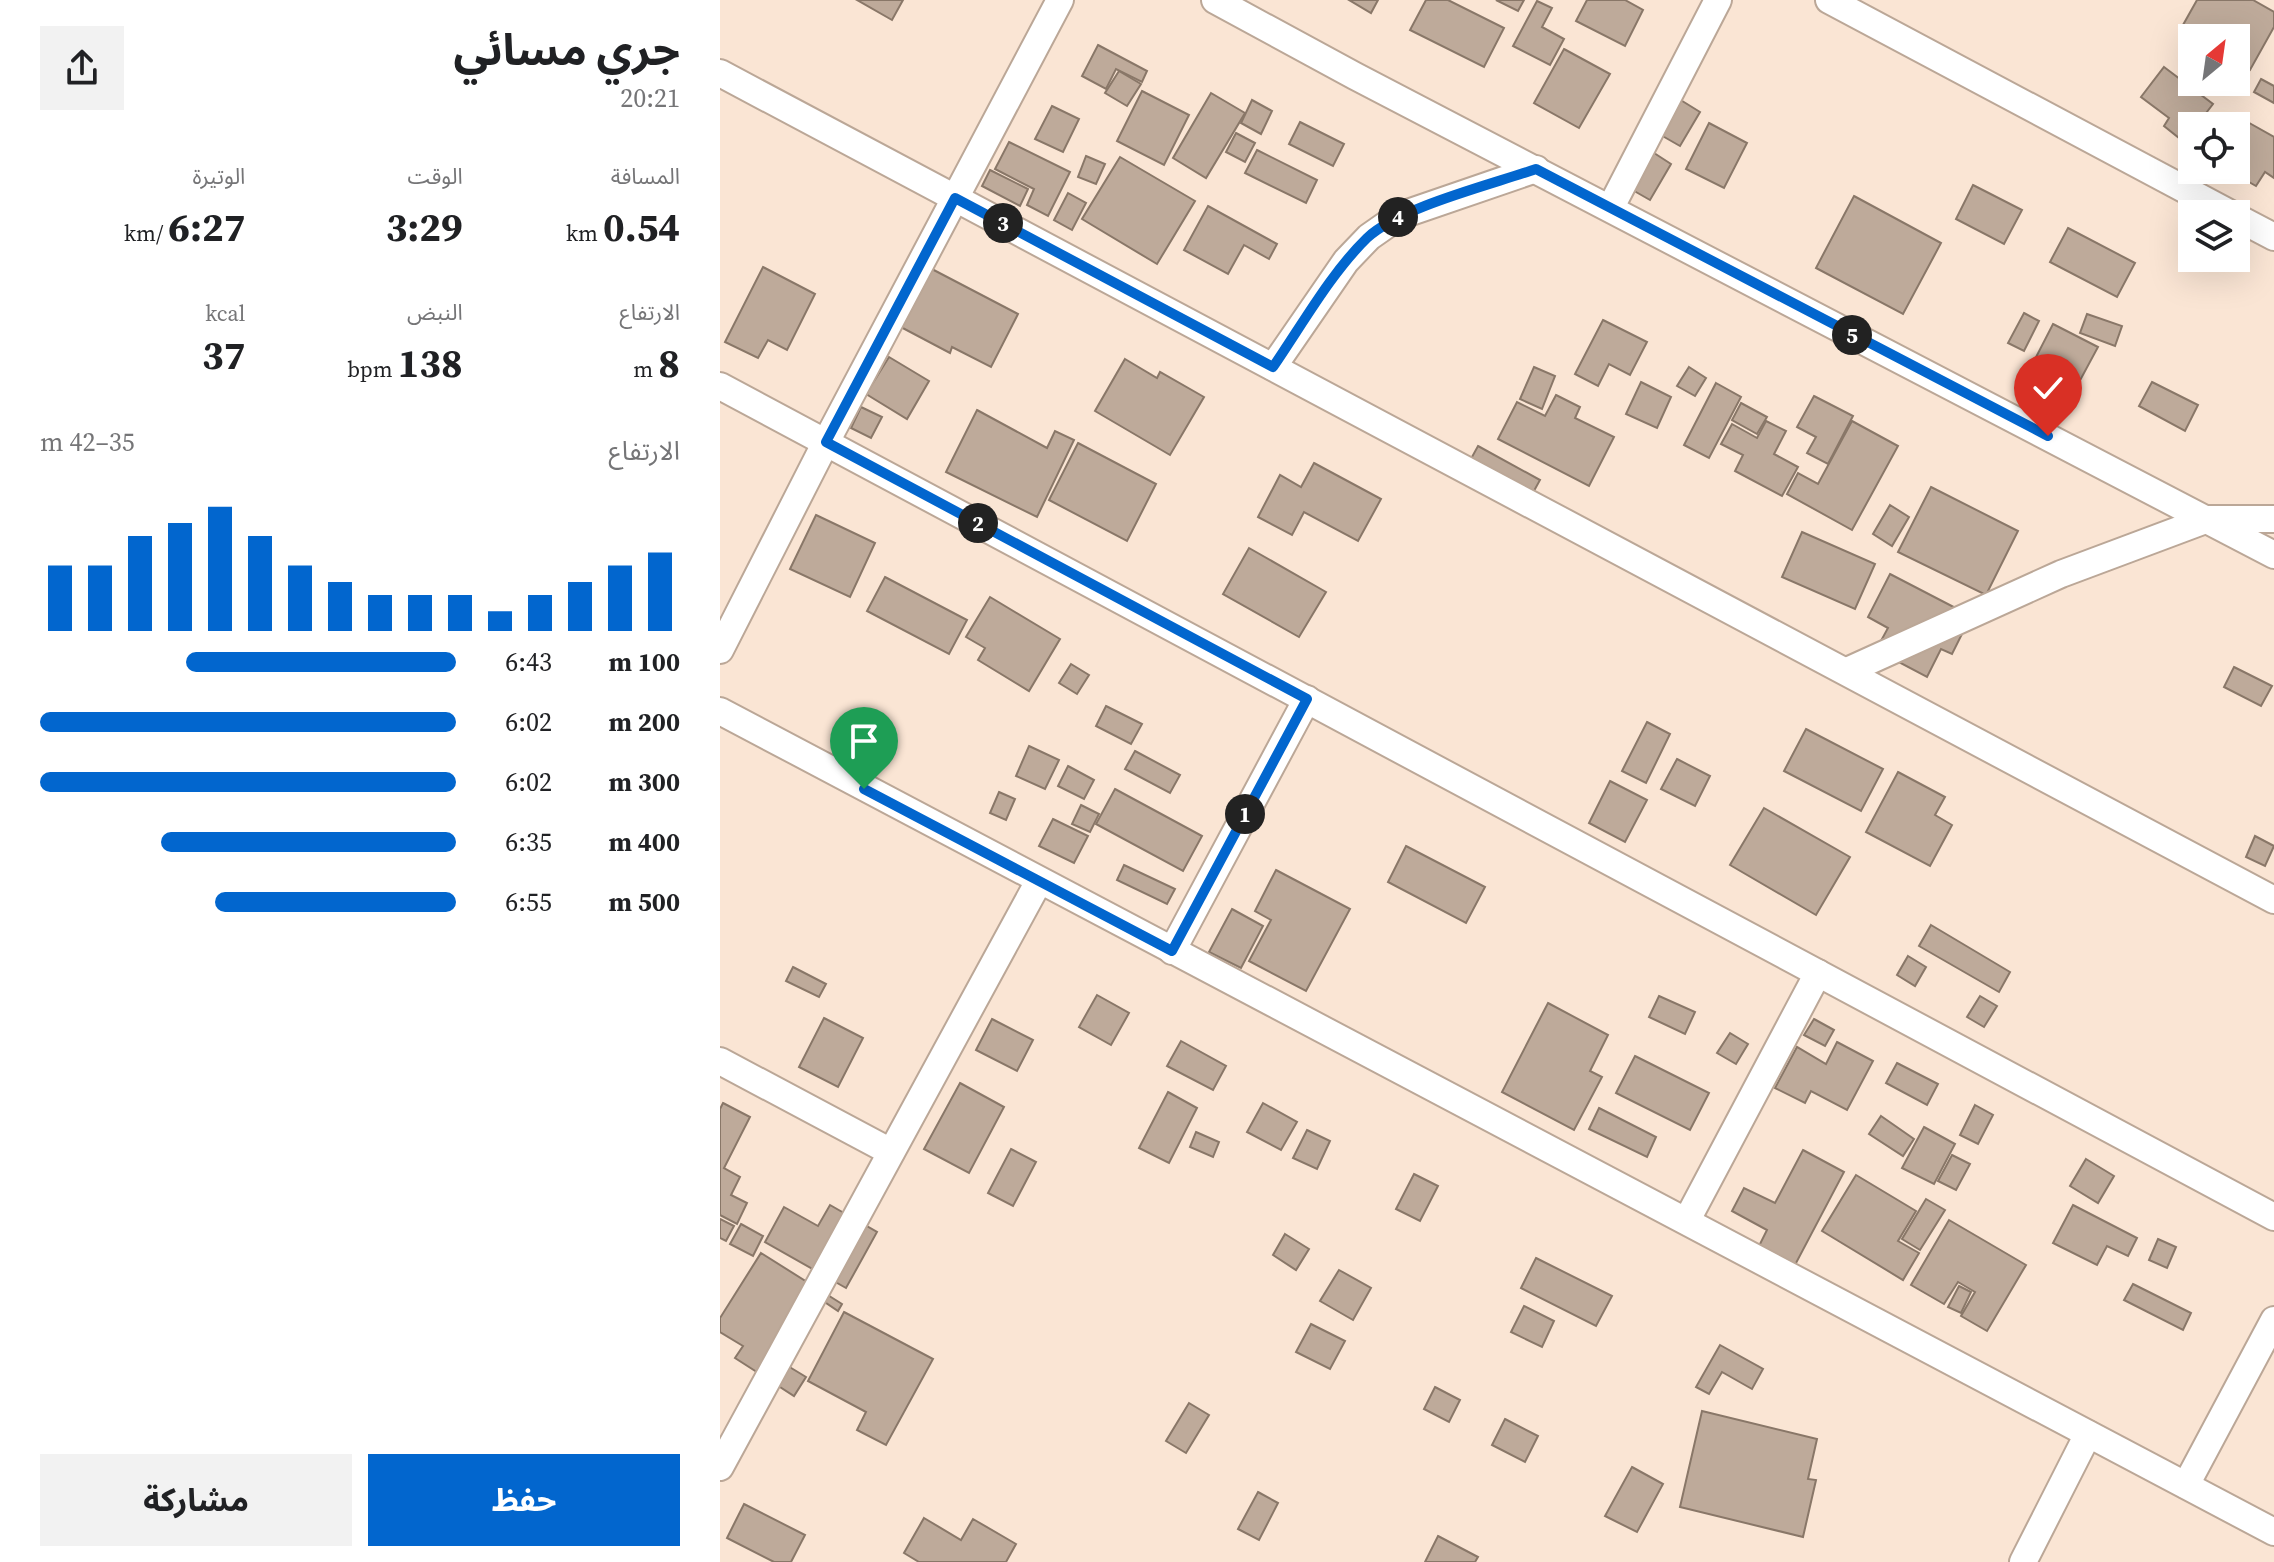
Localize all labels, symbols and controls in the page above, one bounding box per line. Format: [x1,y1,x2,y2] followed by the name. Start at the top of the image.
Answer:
[453,19,680,80] text: جري مسائي
[2178,24,2250,96] north arrow
[2178,24,2250,272] map controls
[40,26,124,110] button: share
[620,80,680,116] text: 20:21
[2178,112,2250,184] button: locate
[192,161,245,191] text: الوتيرة
[407,161,463,191] text: الوقت
[611,161,680,191] text: المسافة
[1378,197,1418,237] pin: 4
[168,200,245,254] text: 6:27
[386,200,463,254] text: 3:29
[603,200,680,254] text: 0.54
[2178,200,2250,272] button: layers
[1392,202,1404,232] text: 4
[983,203,1023,243] pin: 3
[997,208,1009,238] text: 3
[124,218,168,248] text: /km
[566,218,603,248] text: km
[407,297,463,327] text: النبض
[620,297,680,327] text: الارتفاع
[205,298,245,328] text: kcal
[1832,315,1872,355] pin: 5
[1846,320,1858,350] text: 5
[202,328,245,382] text: 37
[398,336,463,390] text: 138
[658,336,680,390] text: 8
[347,354,398,384] text: bpm
[633,354,658,384] text: m
[2014,354,2082,436] pin
[2026,366,2070,410] icon: check
[40,424,135,460] text: 35–42 m
[609,433,680,469] text: الارتفاع
[958,503,998,543] pin: 2
[972,508,984,538] text: 2
[505,644,552,680] text: 6:43
[609,644,680,680] text: 100 m
[505,704,552,740] text: 6:02
[609,704,680,740] text: 200 m
[830,707,898,789] pin
[842,719,886,763] icon: arrive
[505,764,552,800] text: 6:02
[609,764,680,800] text: 300 m
[1225,794,1265,834] pin: 1
[1239,799,1251,829] text: 1
[505,824,552,860] text: 6:35
[609,824,680,860] text: 400 m
[505,884,552,920] text: 6:55
[609,884,680,920] text: 500 m
[40,1454,352,1546] button: مشاركة
[368,1454,680,1546] button: حفظ

